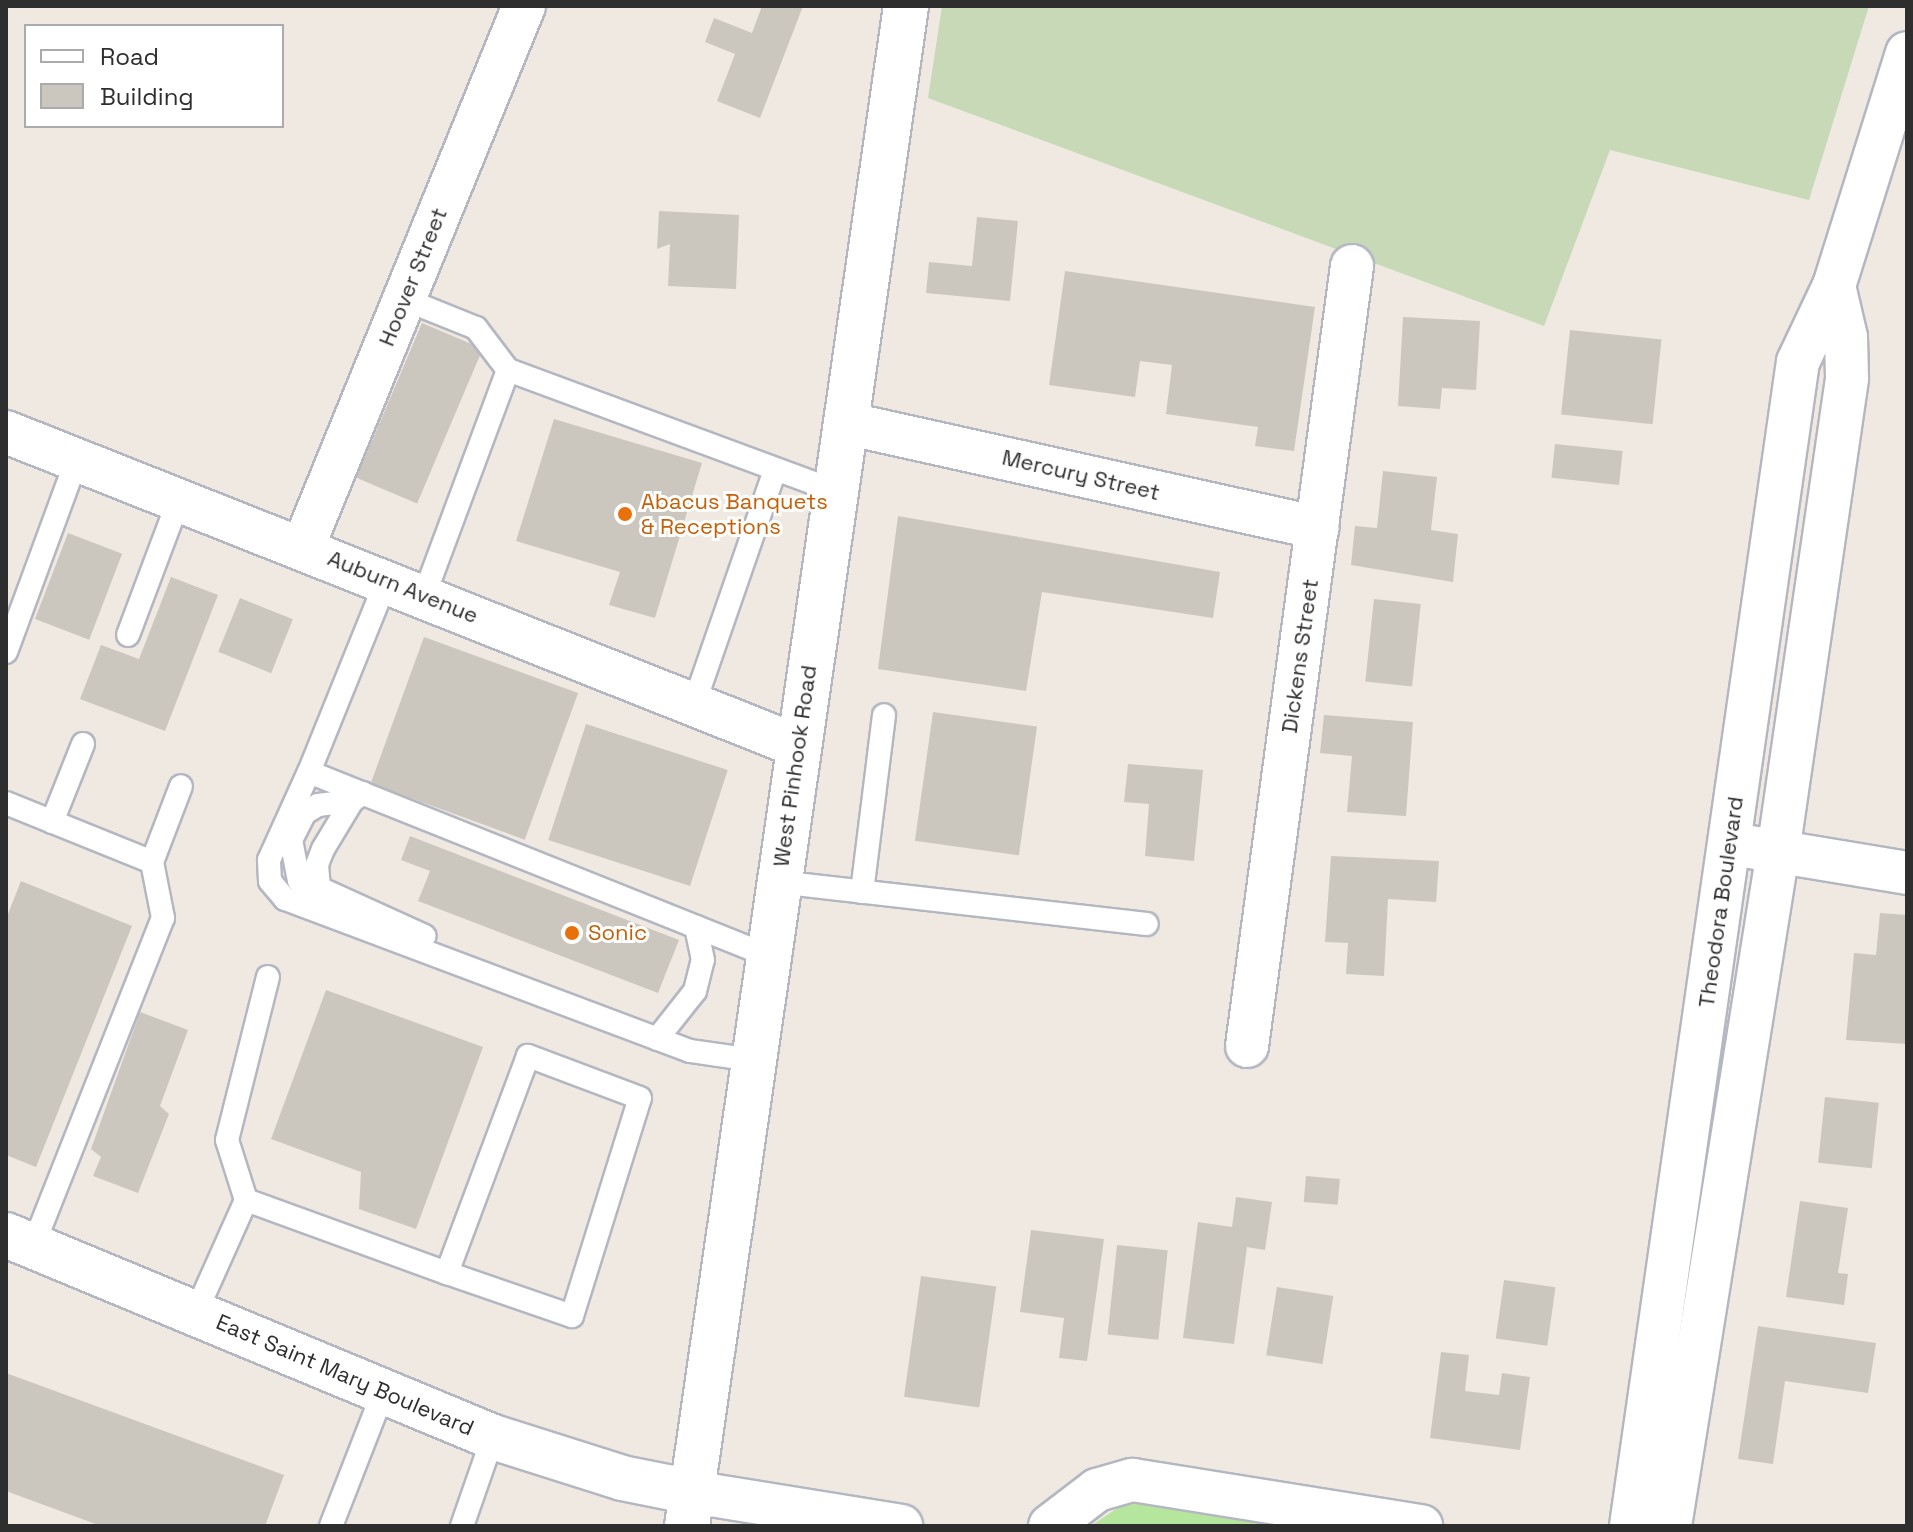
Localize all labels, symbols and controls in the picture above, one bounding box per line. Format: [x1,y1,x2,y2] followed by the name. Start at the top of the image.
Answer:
[24,24,284,128] legend
[100,41,159,72] text: Road
[100,81,194,112] text: Building
[373,204,453,350] street label: Hoover Street
[999,444,1163,506] street label: Mercury Street
[641,488,828,540] place label: Abacus Banquets & Receptions
[616,505,634,523] marker: Abacus Banquets & Receptions
[324,545,482,629] street label: Auburn Avenue
[1276,577,1324,735] street label: Dickens Street
[768,663,822,869] street label: West Pinhook Road
[1693,795,1749,1009] street label: Theodora Boulevard
[588,920,647,946] place label: Sonic
[563,924,581,942] marker: Sonic
[212,1309,478,1441] street label: East Saint Mary Boulevard

